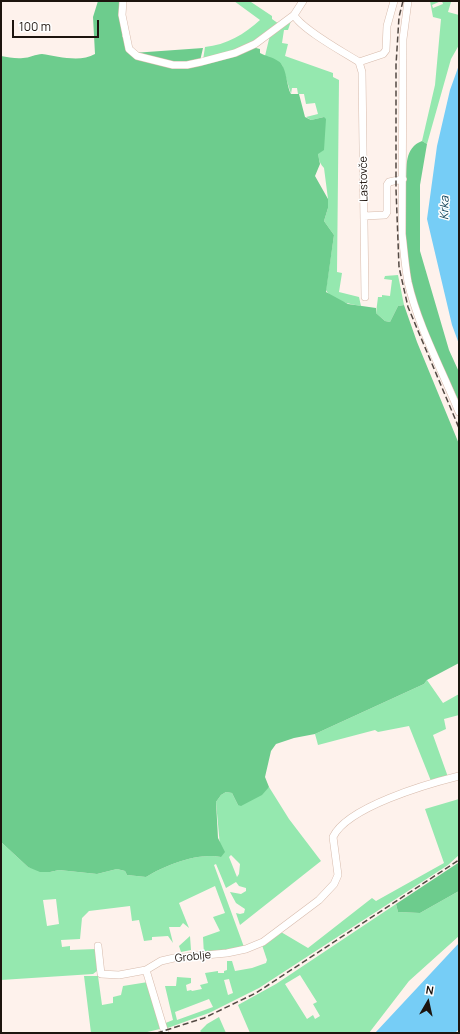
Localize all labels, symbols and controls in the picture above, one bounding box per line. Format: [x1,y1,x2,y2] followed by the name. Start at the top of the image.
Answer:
[14,12,101,38] scale bar
[19,18,51,35] text: 100 m
[357,156,371,202] street label: Lastovče
[438,196,452,220] water label: Krka
[174,949,212,965] street label: Groblje
[408,982,448,1022] north arrow
[425,982,435,998] text: N

